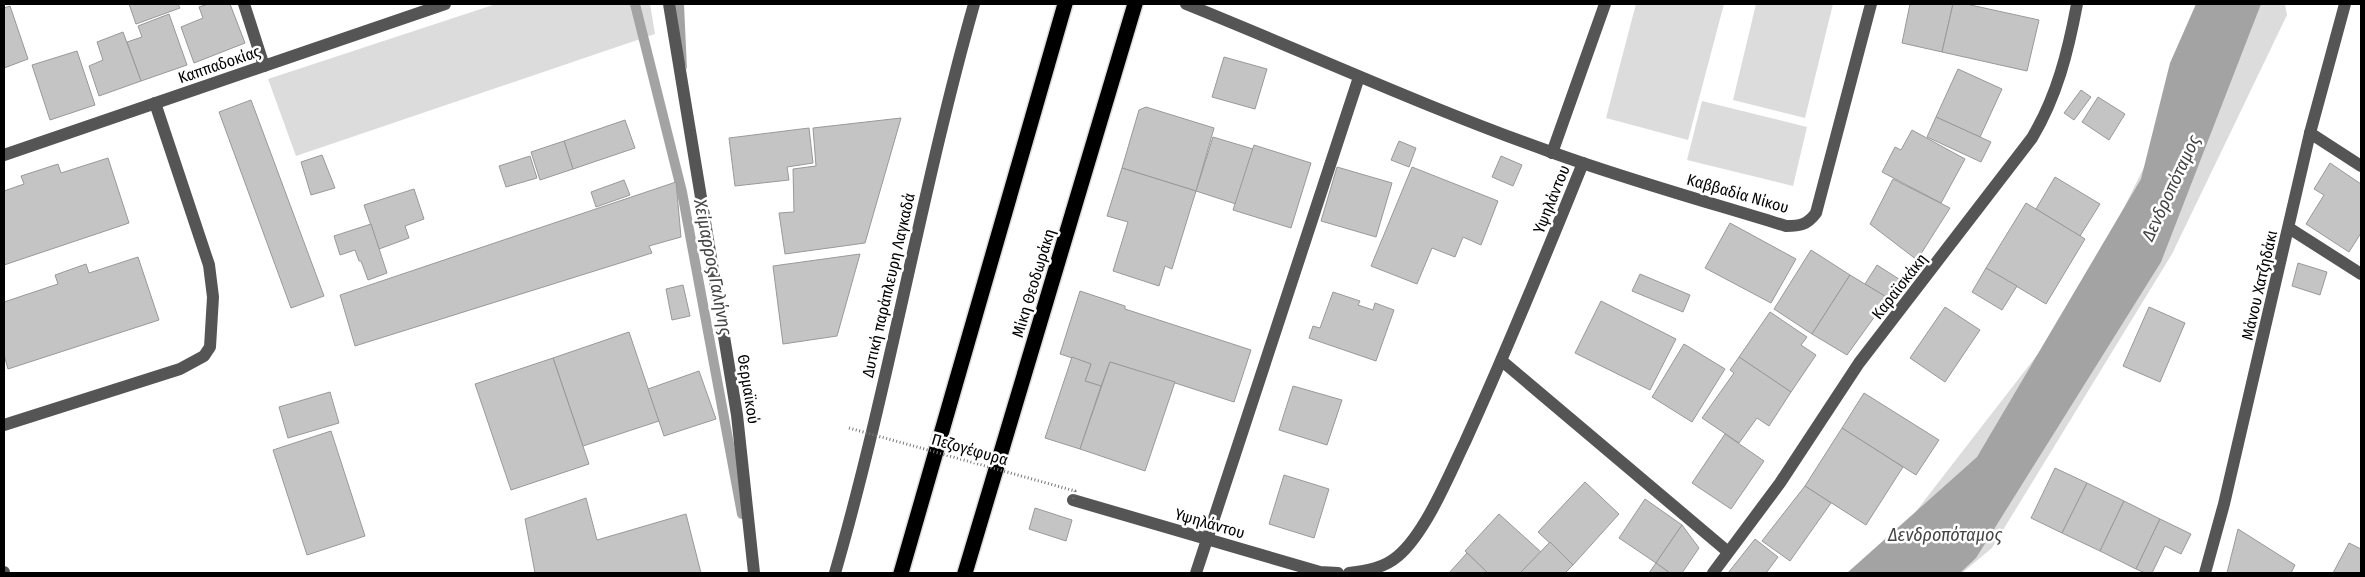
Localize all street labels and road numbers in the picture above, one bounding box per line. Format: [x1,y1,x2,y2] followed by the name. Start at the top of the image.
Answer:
[176,41,263,87] street label: Καππαδοκίας
[1529,162,1574,236] street label: Υψηλάντου
[1685,170,1791,217] street label: Καββαδία Νίκου
[858,191,919,379] street label: Δυτική παράπλευρη Λαγκαδά
[1008,227,1059,340] street label: Μίκη Θεοδωράκη
[2238,228,2281,342] street label: Μάνου Χατζηδάκι
[1868,250,1931,323] street label: Καραϊσκάκη
[734,353,763,425] street label: Θερμαϊκού
[929,429,1010,469] street label: Πεζογέφυρα
[1173,504,1247,543] street label: Υψηλάντου

